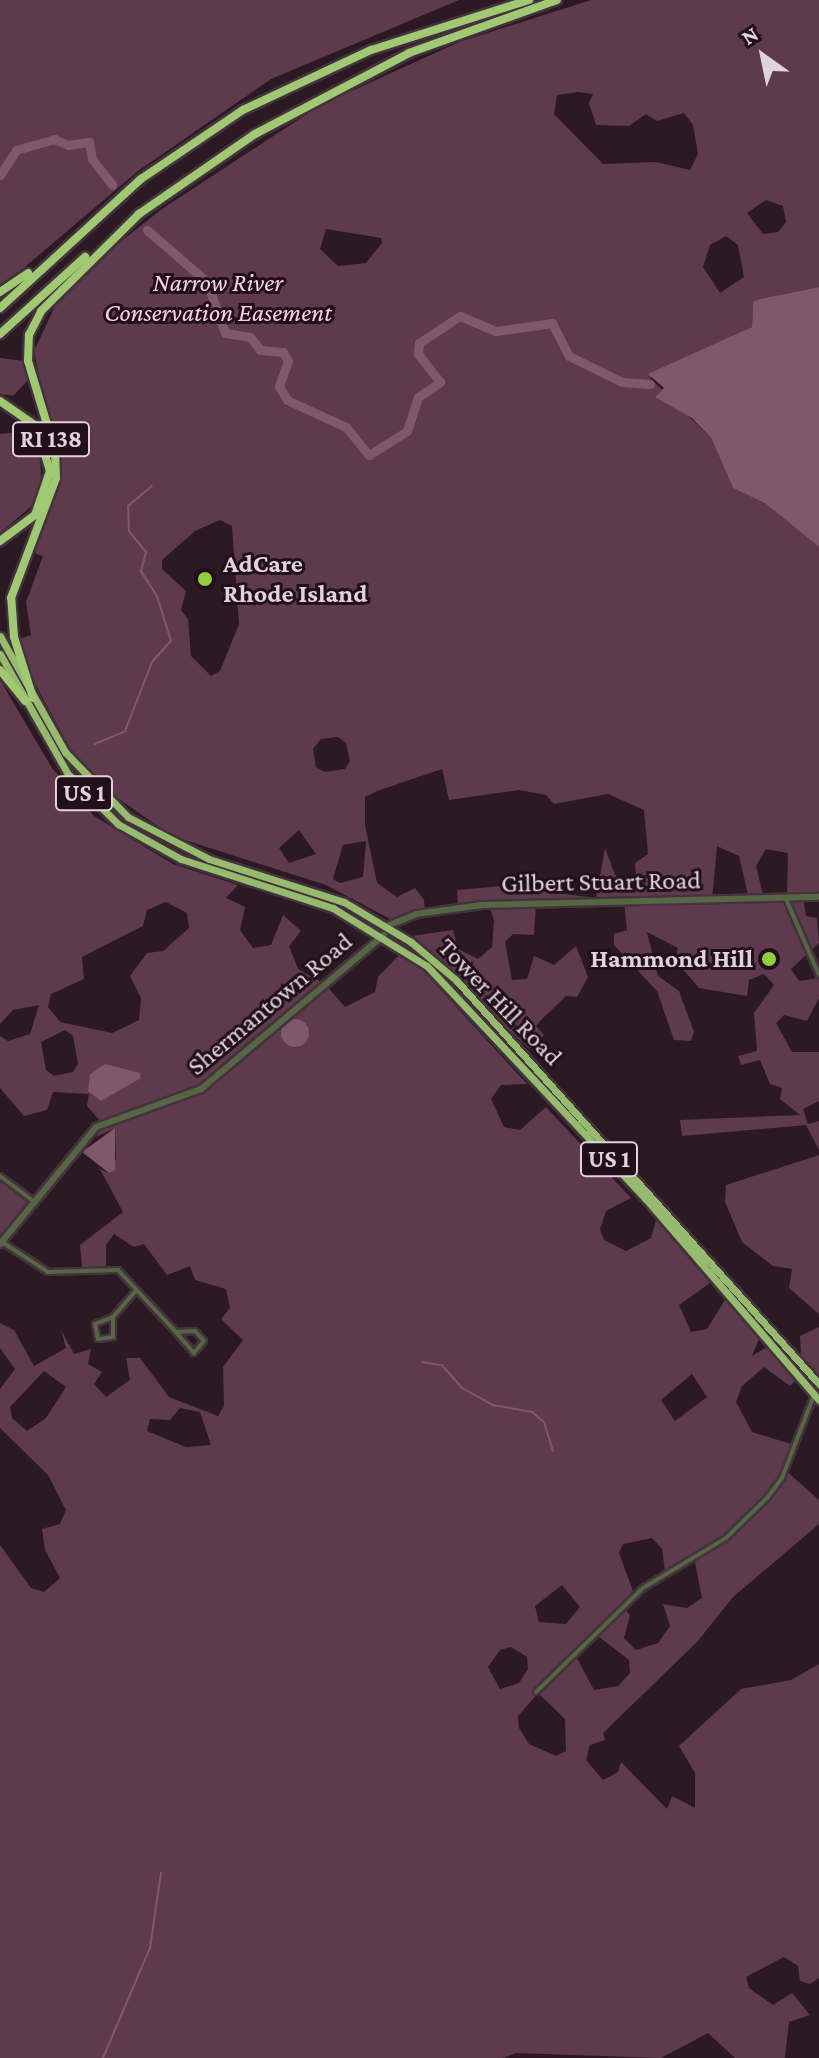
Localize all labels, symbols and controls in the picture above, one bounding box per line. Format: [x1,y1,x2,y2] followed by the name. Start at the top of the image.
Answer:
[723,16,803,96] north arrow
[737,21,763,50] text: N
[104,267,332,328] park label: Narrow River Conservation Easement
[11,419,91,459] road number: RI 138
[223,548,367,610] place label: AdCare Rhode Island
[194,568,216,590] marker: AdCare Rhode Island
[54,773,114,813] road number: US 1
[501,865,701,899] street label: Gilbert Stuart Road
[181,926,359,1082] street label: Shermantown Road
[431,932,569,1072] street label: Tower Hill Road
[590,943,753,975] place label: Hammond Hill
[760,950,778,968] marker: Hammond Hill
[579,1139,639,1179] road number: US 1

